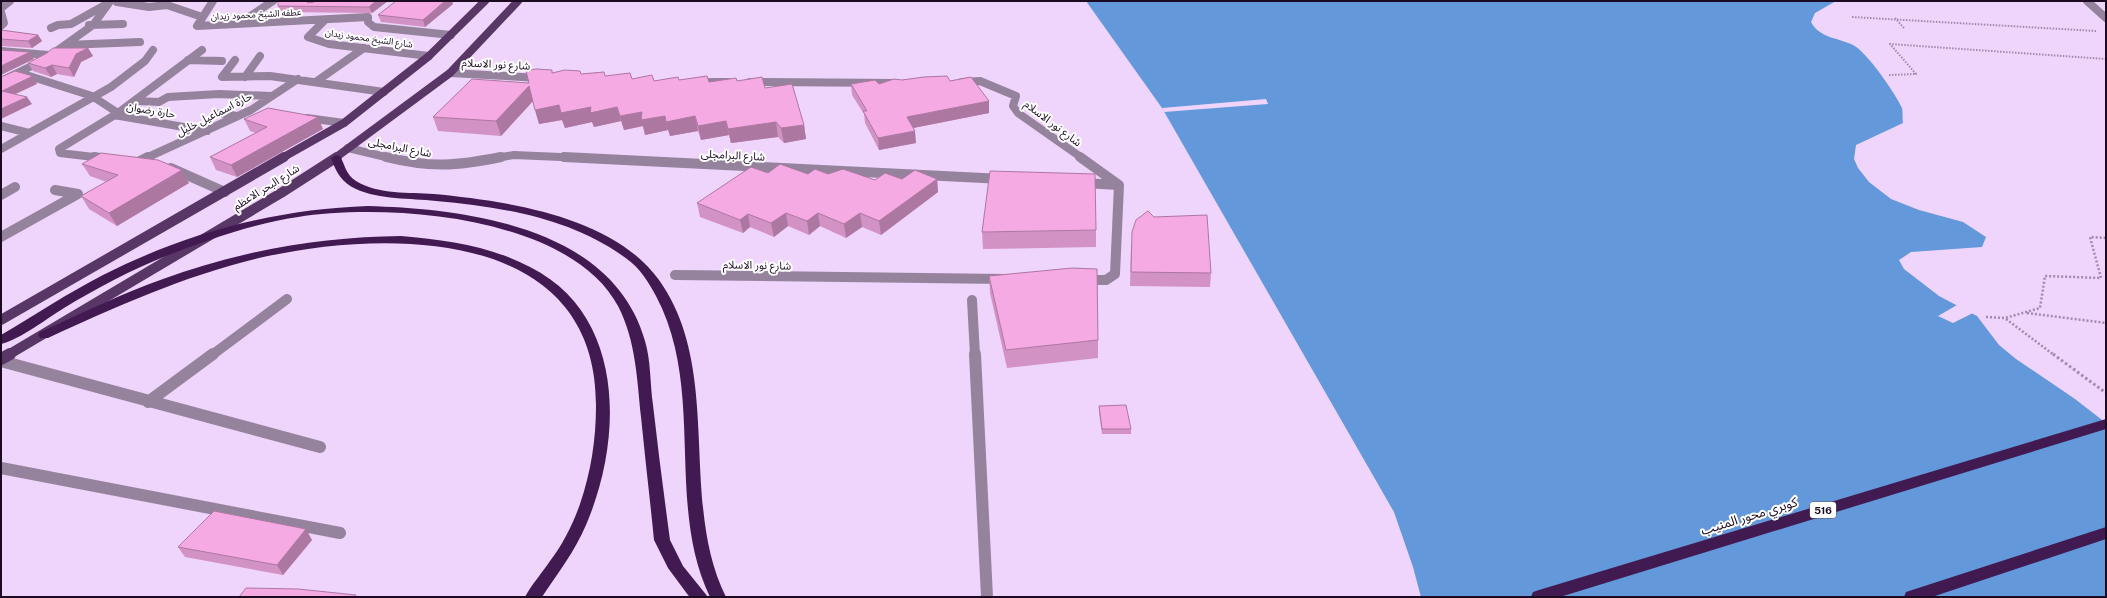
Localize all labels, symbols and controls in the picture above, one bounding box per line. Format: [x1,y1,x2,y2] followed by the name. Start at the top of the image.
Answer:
[210,6,302,24] street label: عطفه الشيخ محمود زيدان
[324,26,414,52] street label: شارع الشيخ محمود زيدان
[461,56,531,74] street label: شارع نور الاسلام
[174,89,255,139] street label: حارة اسماعيل خليل
[1021,98,1084,150] street label: شارع نور الاسلام
[125,100,177,121] street label: حارة رضوان
[367,135,433,161] street label: شارع البرامجلى
[701,147,766,165] street label: شارع البرامجلى
[231,162,303,215] street label: شارع البحر الاعظم
[723,258,792,274] street label: شارع نور الاسلام
[1699,494,1800,541] street label: كوبري محور المنيب
[1810,502,1836,518] road number: 516

